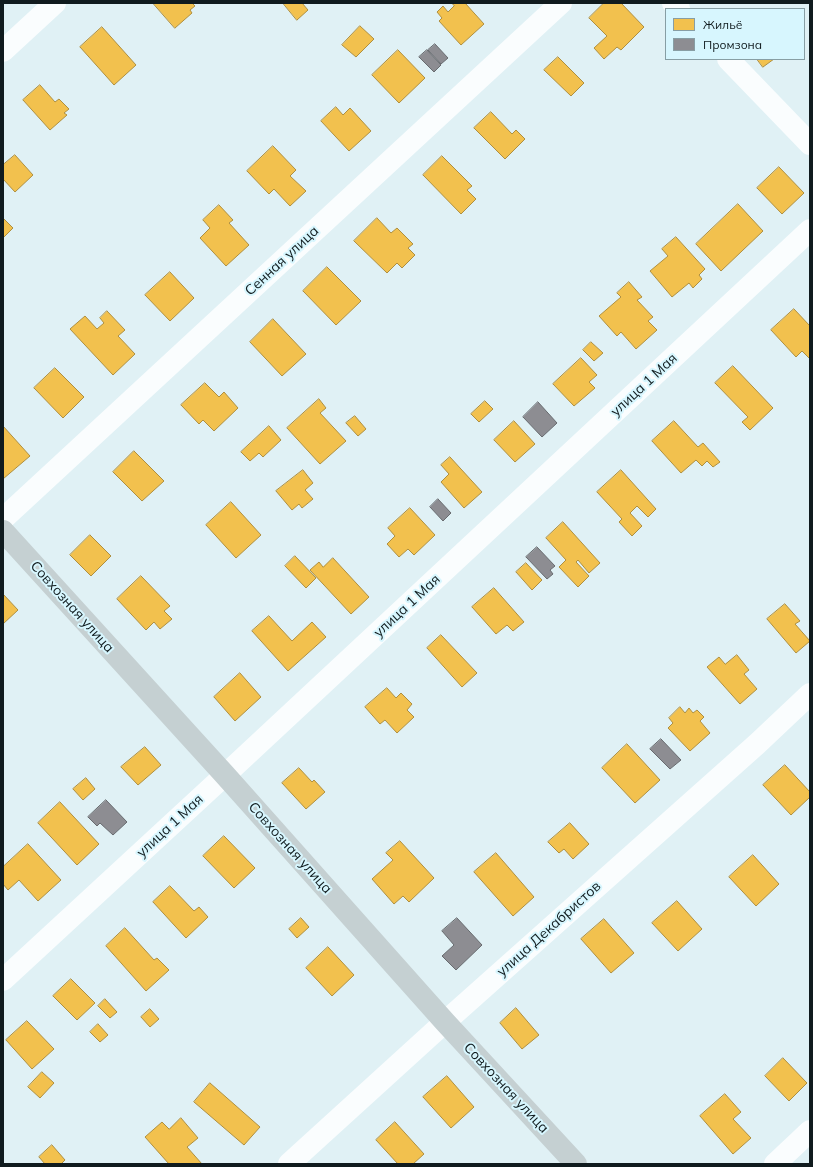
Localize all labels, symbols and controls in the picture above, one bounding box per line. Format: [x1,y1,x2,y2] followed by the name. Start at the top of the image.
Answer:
[665,8,805,60] legend
[703,17,742,32] text: Жильё
[703,37,762,52] text: Промзона
[242,223,322,299] street label: Сенная улица
[607,350,681,420] street label: улица 1 Мая
[27,558,117,656] street label: Совхозная улица
[370,571,444,641] street label: улица 1 Мая
[133,791,207,861] street label: улица 1 Мая
[245,799,335,897] street label: Совхозная улица
[494,878,604,980] street label: улица Декабристов
[460,1039,552,1137] street label: Совхозная улица

